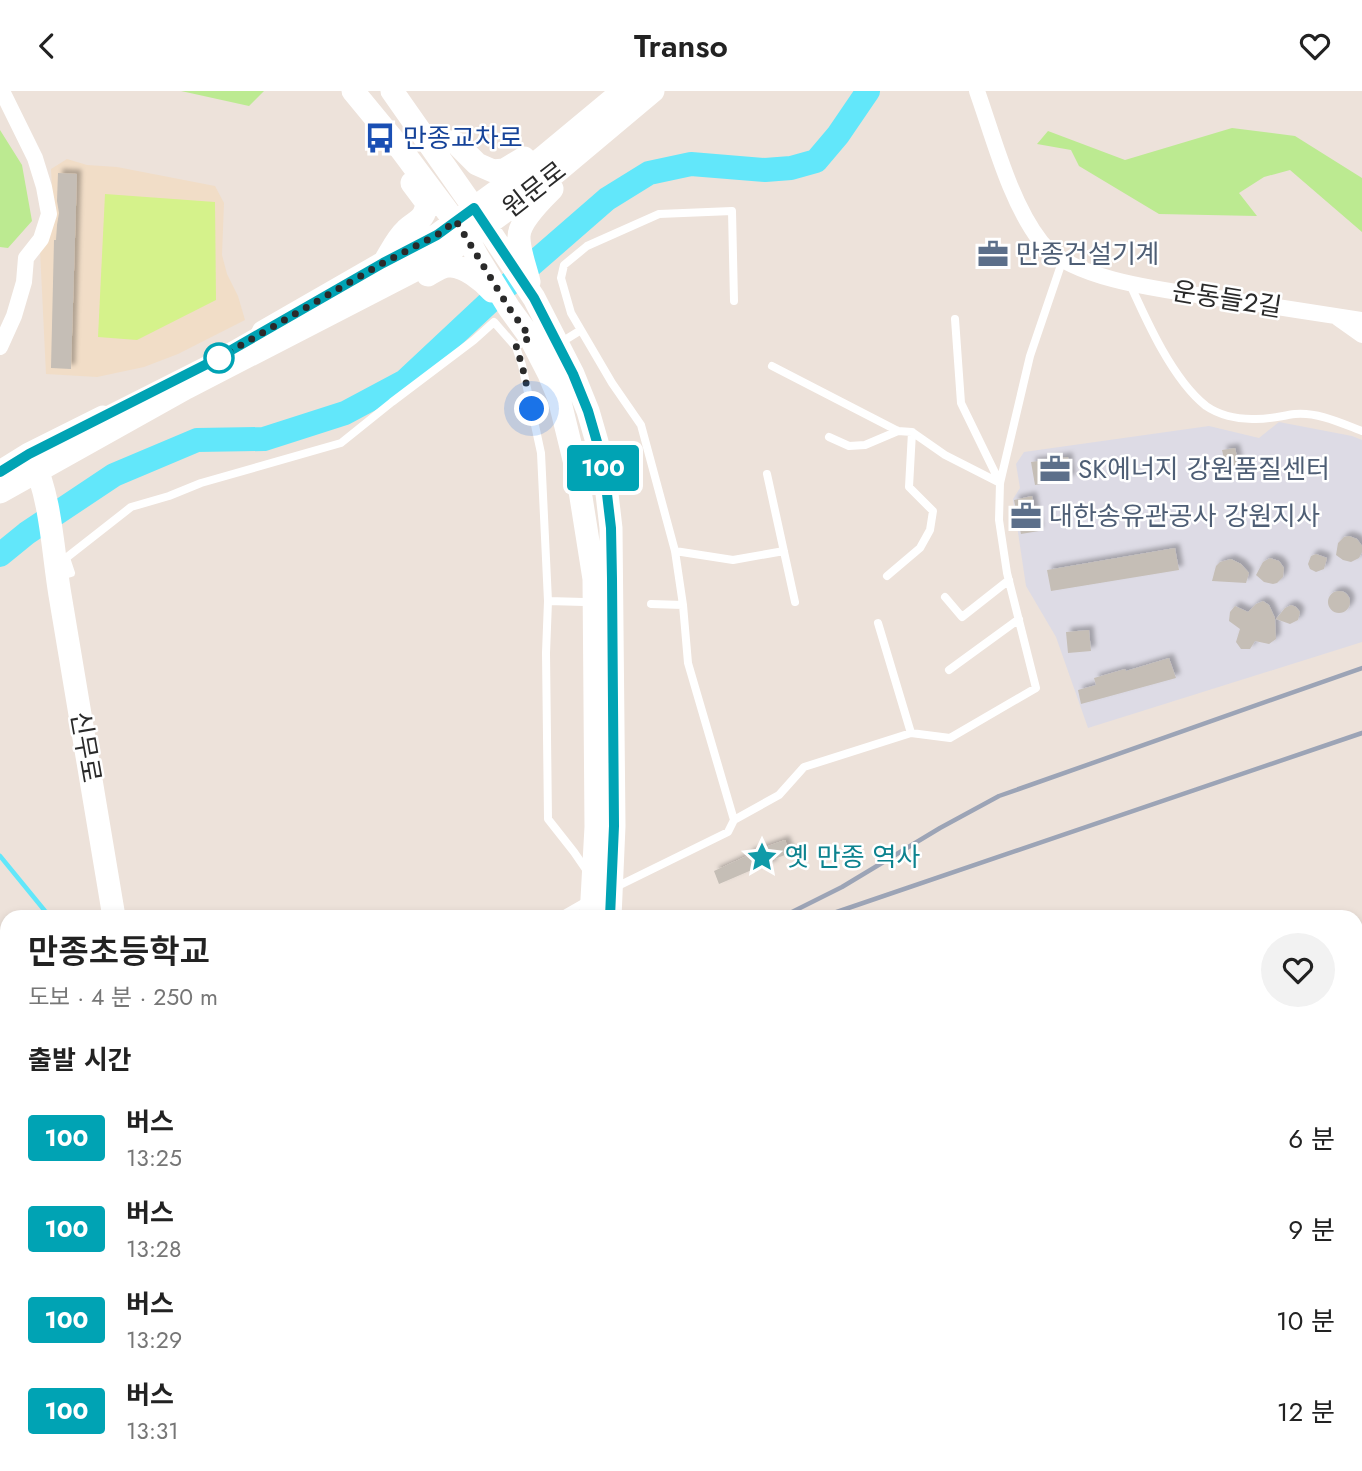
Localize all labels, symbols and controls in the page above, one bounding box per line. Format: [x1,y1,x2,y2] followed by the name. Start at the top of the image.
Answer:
[634,23,728,69] text: Transo
[28,27,66,65] icon: back
[1296,27,1334,65] icon: heart
[403,119,523,157] place label: 만종교차로
[363,121,397,155] bus stop icon: 만종교차로
[494,152,574,226] street label: 원문로
[1016,235,1160,273] place label: 만종건설기계
[976,237,1010,271] office icon: 만종건설기계
[1169,272,1285,326] street label: 운동들2길
[204,343,234,373] unlabelled marker
[514,391,549,426] your location
[563,445,643,491] line badge: 100
[581,450,625,485] text: 100
[1078,450,1330,488] place label: SK에너지 강원품질센터
[1038,452,1072,486] office icon: SK에너지 강원품질센터
[1049,497,1320,535] place label: 대한송유관공사 강원지사
[1009,499,1043,533] office icon: 대한송유관공사 강원지사
[61,708,111,786] street label: 신무로
[785,838,920,876] place label: 옛 만종 역사
[745,840,779,874] place icon: 옛 만종 역사
[28,928,210,975] text: 만종초등학교
[1261,933,1335,1007] button: heart
[28,980,218,1014] text: 도보 · 4 분 · 250 m
[28,1041,131,1079] text: 출발 시간
[126,1103,174,1141] text: 버스
[45,1120,89,1155] text: 100
[1288,1120,1335,1158] text: 6 분
[126,1141,182,1175] text: 13:25
[126,1194,174,1232] text: 버스
[45,1211,89,1246] text: 100
[1288,1211,1335,1249] text: 9 분
[126,1232,181,1266] text: 13:28
[126,1285,174,1323] text: 버스
[45,1302,89,1337] text: 100
[1276,1302,1335,1340] text: 10 분
[126,1323,182,1357] text: 13:29
[126,1376,174,1414] text: 버스
[45,1393,89,1428] text: 100
[1277,1393,1335,1431] text: 12 분
[126,1414,179,1448] text: 13:31

